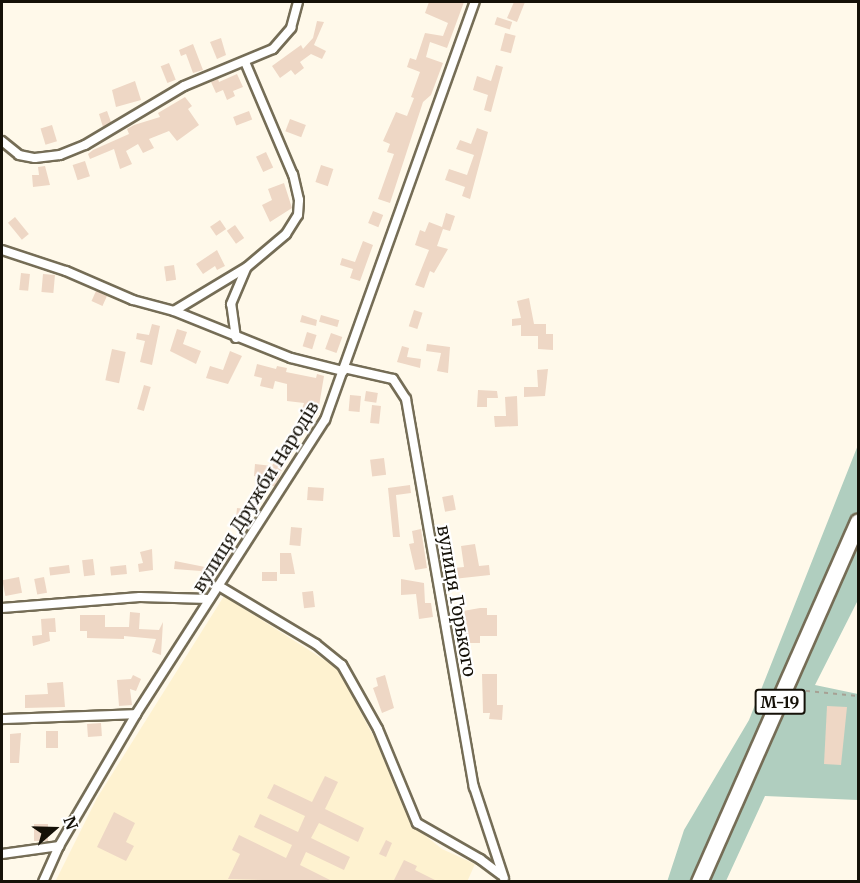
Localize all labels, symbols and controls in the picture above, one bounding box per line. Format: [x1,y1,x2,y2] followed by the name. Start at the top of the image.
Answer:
[188,397,324,597] street label: вулиця Дружби Народів
[432,523,480,679] street label: вулиця Горького
[754,689,806,715] road number: М-19
[24,799,84,859] north arrow
[59,813,82,832] text: N

